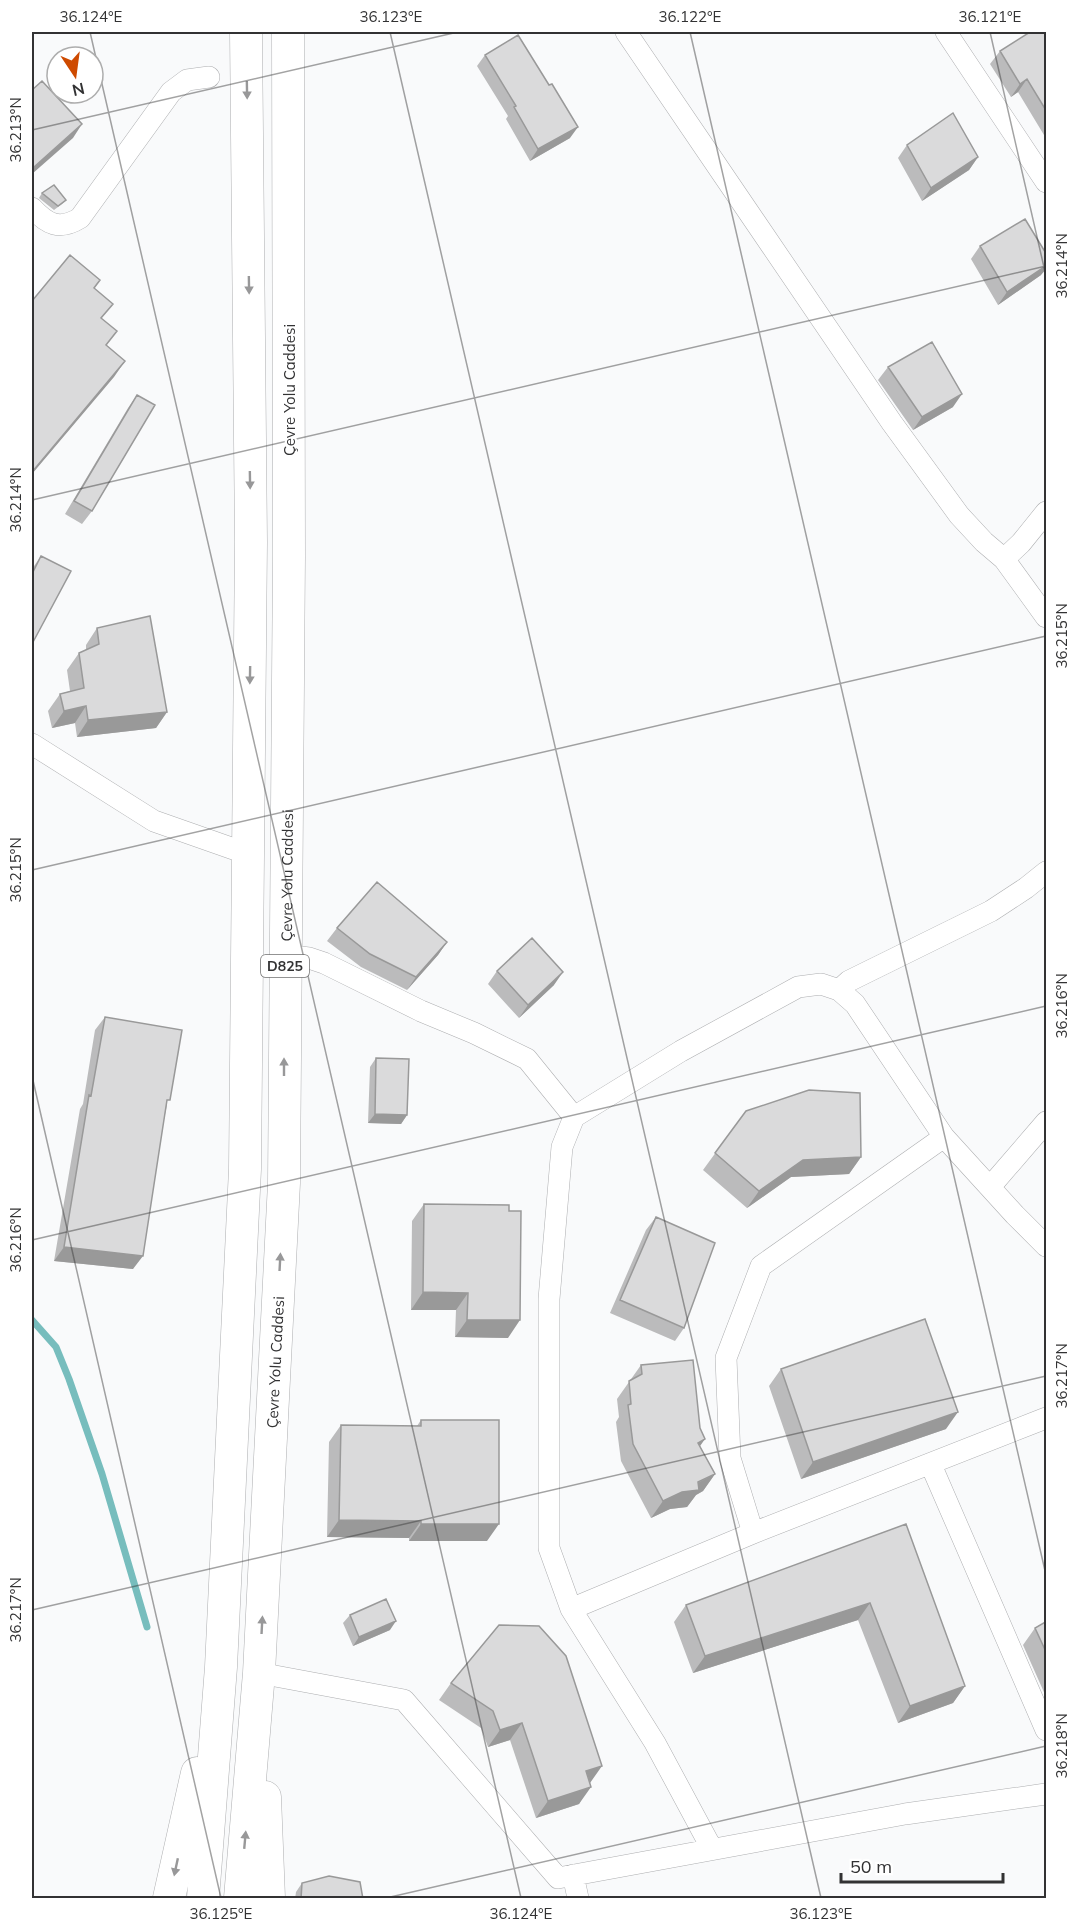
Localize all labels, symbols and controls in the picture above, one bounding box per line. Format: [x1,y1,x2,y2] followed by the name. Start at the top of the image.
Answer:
[60,7,123,26] text: 36.124°E
[360,7,423,26] text: 36.123°E
[659,7,722,26] text: 36.122°E
[959,7,1022,26] text: 36.121°E
[45,45,105,105] north arrow
[70,79,87,101] text: N
[242,80,252,99] one-way arrow
[6,97,25,163] text: 36.213°N
[1052,233,1071,299] text: 36.214°N
[244,275,254,294] one-way arrow
[280,324,299,456] street label: Çevre Yolu Caddesi
[6,467,25,533] text: 36.214°N
[246,470,255,489] one-way arrow
[1052,603,1071,669] text: 36.215°N
[245,665,255,684] one-way arrow
[276,809,296,942] street label: Çevre Yolu Caddesi
[6,837,25,903] text: 36.215°N
[261,955,309,977] road number: D825
[1052,973,1071,1039] text: 36.216°N
[279,1058,289,1077] one-way arrow
[6,1207,25,1273] text: 36.216°N
[275,1253,284,1272] one-way arrow
[262,1296,288,1429] street label: Çevre Yolu Caddesi
[1052,1343,1071,1409] text: 36.217°N
[6,1577,25,1643] text: 36.217°N
[257,1615,266,1634] one-way arrow
[1052,1713,1071,1779] text: 36.218°N
[240,1831,250,1850] one-way arrow
[841,1846,1003,1884] scale bar
[850,1855,892,1878] text: 50 m
[171,1858,180,1877] one-way arrow
[190,1904,253,1923] text: 36.125°E
[490,1904,553,1923] text: 36.124°E
[790,1904,853,1923] text: 36.123°E

